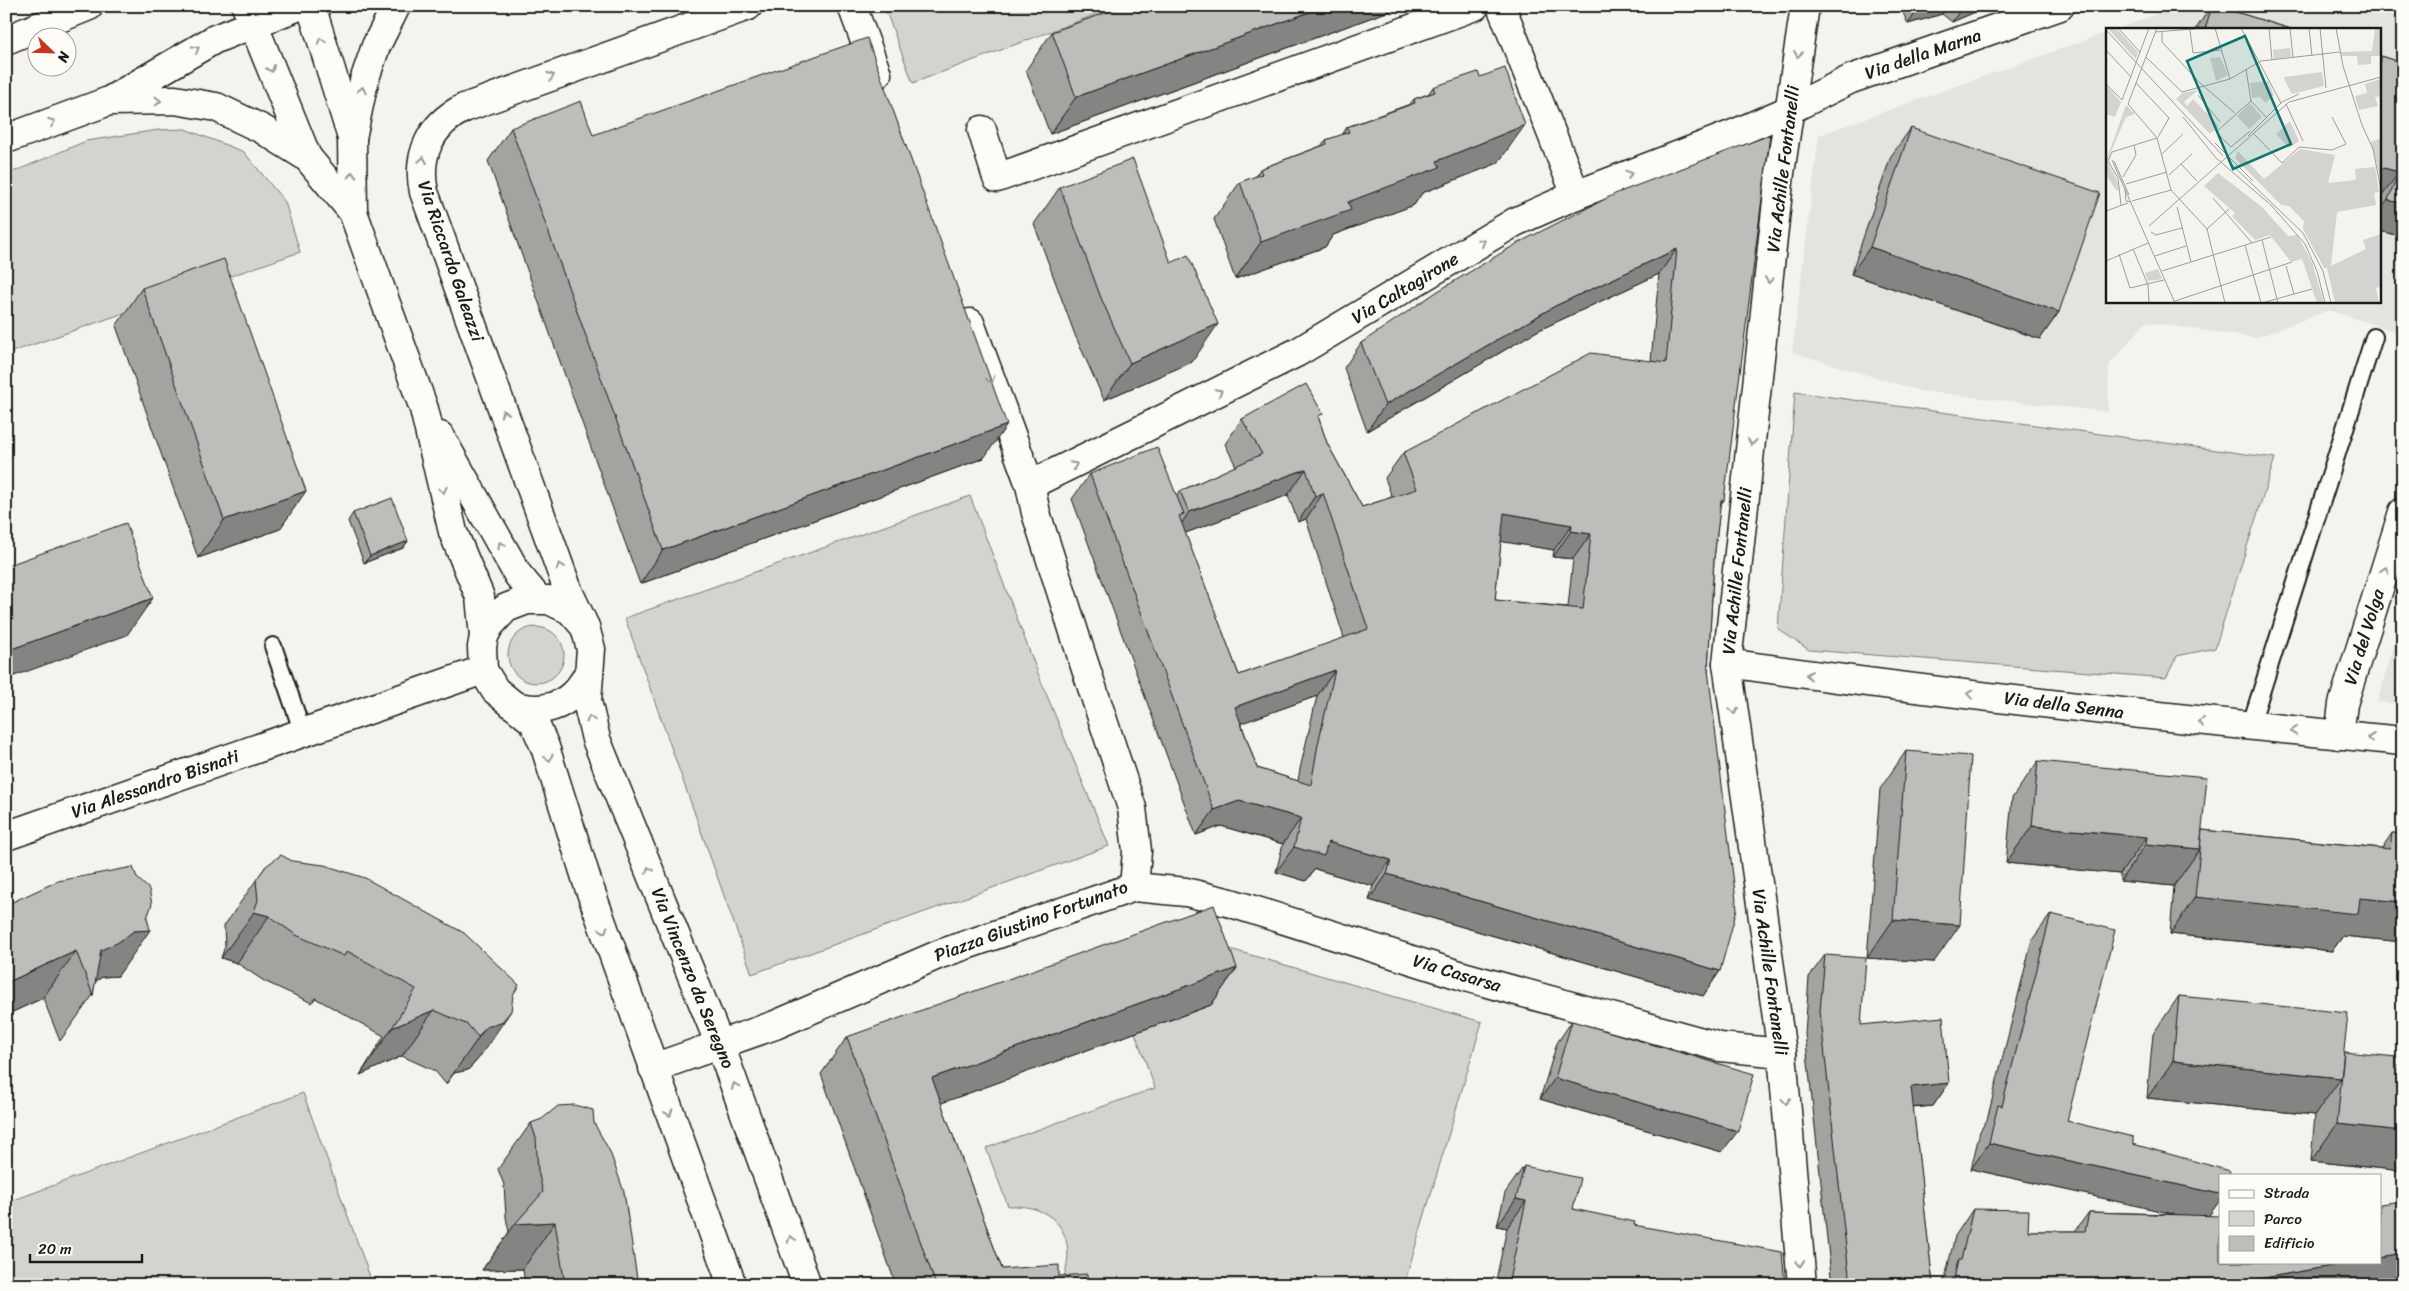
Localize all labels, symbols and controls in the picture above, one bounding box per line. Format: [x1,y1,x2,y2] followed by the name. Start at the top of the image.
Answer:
[1860,19,1986,89] street label: Via della Marna
[28,28,78,78] north arrow
[2106,28,2382,302] inset map
[317,37,327,46] one-way arrow
[191,46,200,56] one-way arrow
[50,47,77,67] text: N
[1793,50,1803,59] one-way arrow
[265,64,275,73] one-way arrow
[546,72,555,82] one-way arrow
[1757,83,1809,254] street label: Via Achille Fontanelli
[356,86,367,95] one-way arrow
[154,95,162,106] one-way arrow
[47,118,56,128] one-way arrow
[417,156,427,164] one-way arrow
[1624,170,1633,180] one-way arrow
[347,171,357,178] one-way arrow
[408,176,494,347] street label: Via Riccardo Galeazzi
[1476,239,1485,248] one-way arrow
[1345,243,1465,333] street label: Via Caltagirone
[1764,276,1775,284] one-way arrow
[985,375,995,384] one-way arrow
[1214,388,1223,398] one-way arrow
[500,409,510,418] one-way arrow
[1746,438,1757,446] one-way arrow
[1069,461,1078,471] one-way arrow
[1712,485,1762,656] street label: Via Achille Fontanelli
[437,486,448,495] one-way arrow
[497,541,507,550] one-way arrow
[556,562,566,571] one-way arrow
[2379,567,2389,575] one-way arrow
[2334,584,2394,689] street label: Via del Volga
[1805,670,1813,680] one-way arrow
[2002,682,2126,728] street label: Via della Senna
[1966,689,1974,700] one-way arrow
[1728,707,1738,715] one-way arrow
[585,715,596,724] one-way arrow
[2197,717,2205,728] one-way arrow
[2290,726,2298,737] one-way arrow
[2367,733,2375,744] one-way arrow
[67,740,244,828] street label: Via Alessandro Bisnati
[543,754,553,762] one-way arrow
[645,867,655,875] one-way arrow
[930,871,1132,971] street label: Piazza Giustino Fortunato
[642,882,744,1074] street label: Via Vincenzo da Seregno
[1742,887,1798,1058] street label: Via Achille Fontanelli
[598,925,608,934] one-way arrow
[1409,944,1506,1002] street label: Via Casarsa
[731,1082,742,1091] one-way arrow
[1780,1097,1791,1105] one-way arrow
[663,1109,673,1117] one-way arrow
[2219,1174,2382,1264] legend
[2264,1180,2310,1206] text: Strada
[2264,1206,2302,1232] text: Parco
[2264,1230,2315,1256] text: Edificio
[30,1231,142,1263] scale bar
[787,1235,797,1244] one-way arrow
[38,1236,72,1262] text: 20 m
[1794,1259,1805,1267] one-way arrow

